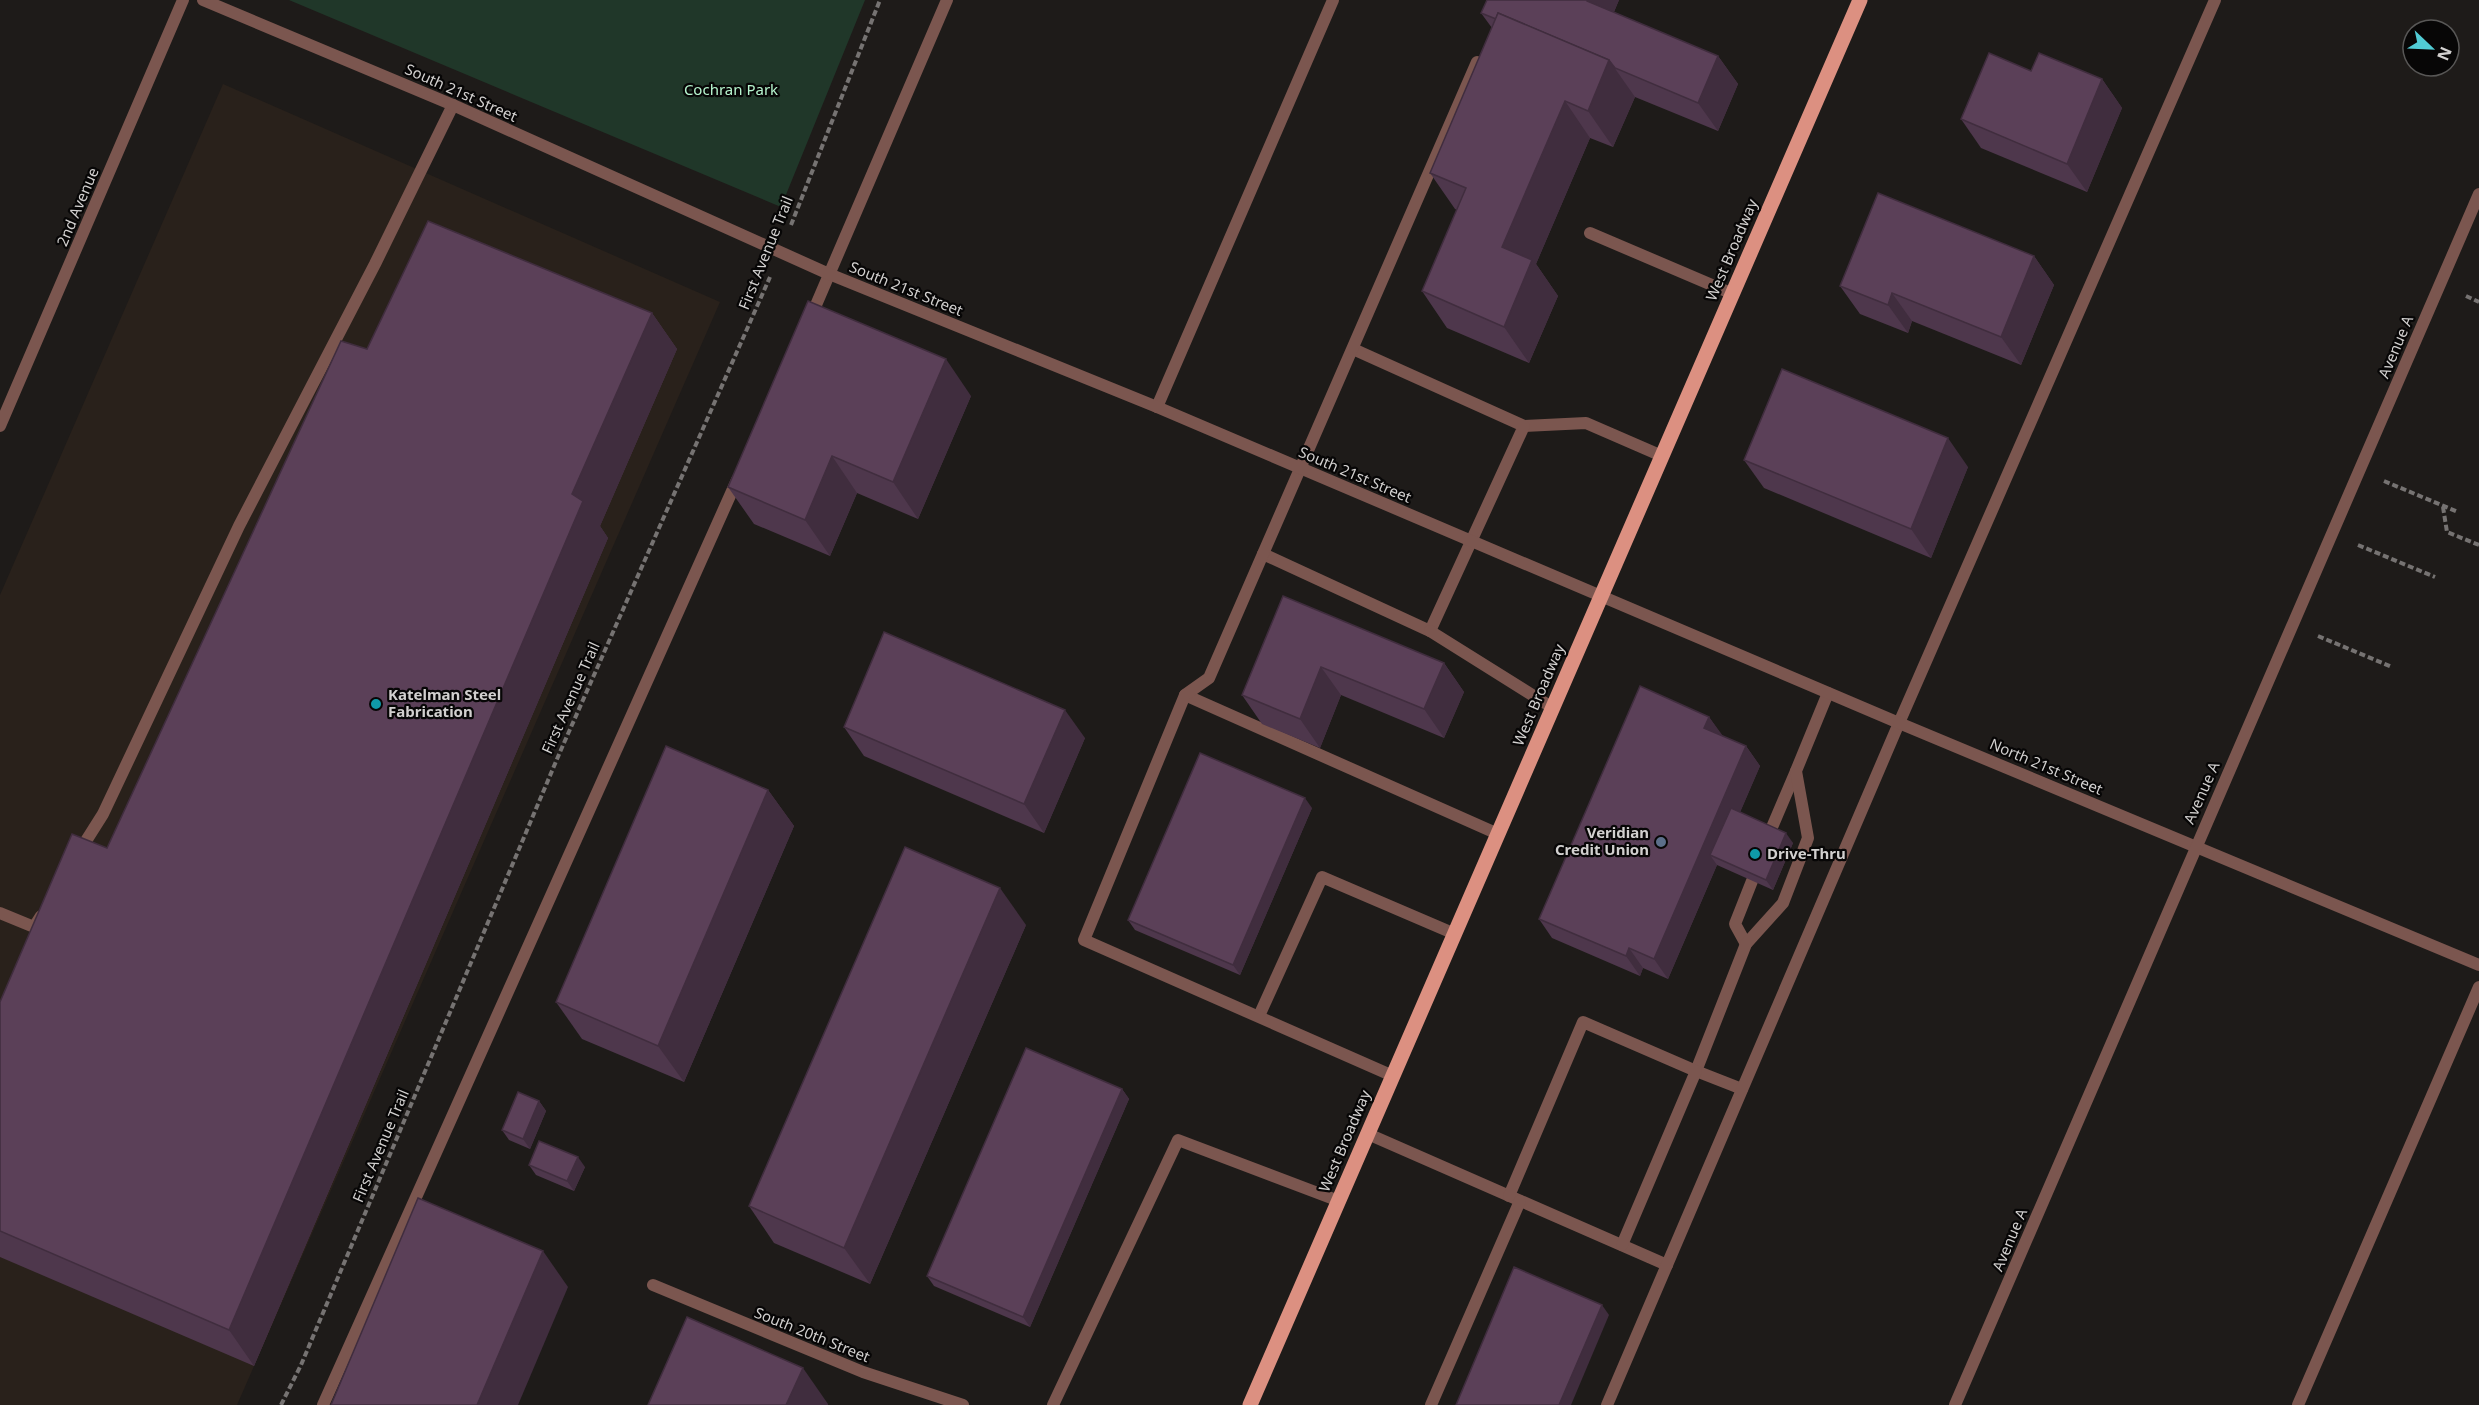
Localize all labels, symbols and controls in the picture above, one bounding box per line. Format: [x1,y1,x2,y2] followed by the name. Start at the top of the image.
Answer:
[2401,18,2461,78] north arrow
[2432,44,2457,64] text: N
[402,58,521,126] street label: South 21st Street
[684,79,778,99] park label: Cochran Park
[52,164,103,249] street label: 2nd Avenue
[733,193,797,312] street label: First Avenue Trail
[1701,195,1762,304] street label: West Broadway
[847,256,967,320] street label: South 21st Street
[2373,312,2417,381] street label: Avenue A
[1296,441,1415,507] street label: South 21st Street
[536,638,604,757] street label: First Avenue Trail
[1508,640,1569,749] street label: West Broadway
[388,684,501,721] place label: Katelman Steel Fabrication
[369,697,383,711] marker: Katelman Steel Fabrication
[1987,733,2106,799] street label: North 21st Street
[2178,758,2224,827] street label: Avenue A
[1555,822,1649,859] place label: Veridian Credit Union
[1654,835,1668,849] marker: Veridian Credit Union
[1767,843,1846,863] place label: Drive-Thru
[1748,847,1762,861] marker: Drive-Thru
[347,1086,413,1205] street label: First Avenue Trail
[1314,1086,1375,1195] street label: West Broadway
[1987,1205,2031,1274] street label: Avenue A
[752,1302,874,1367] street label: South 20th Street

